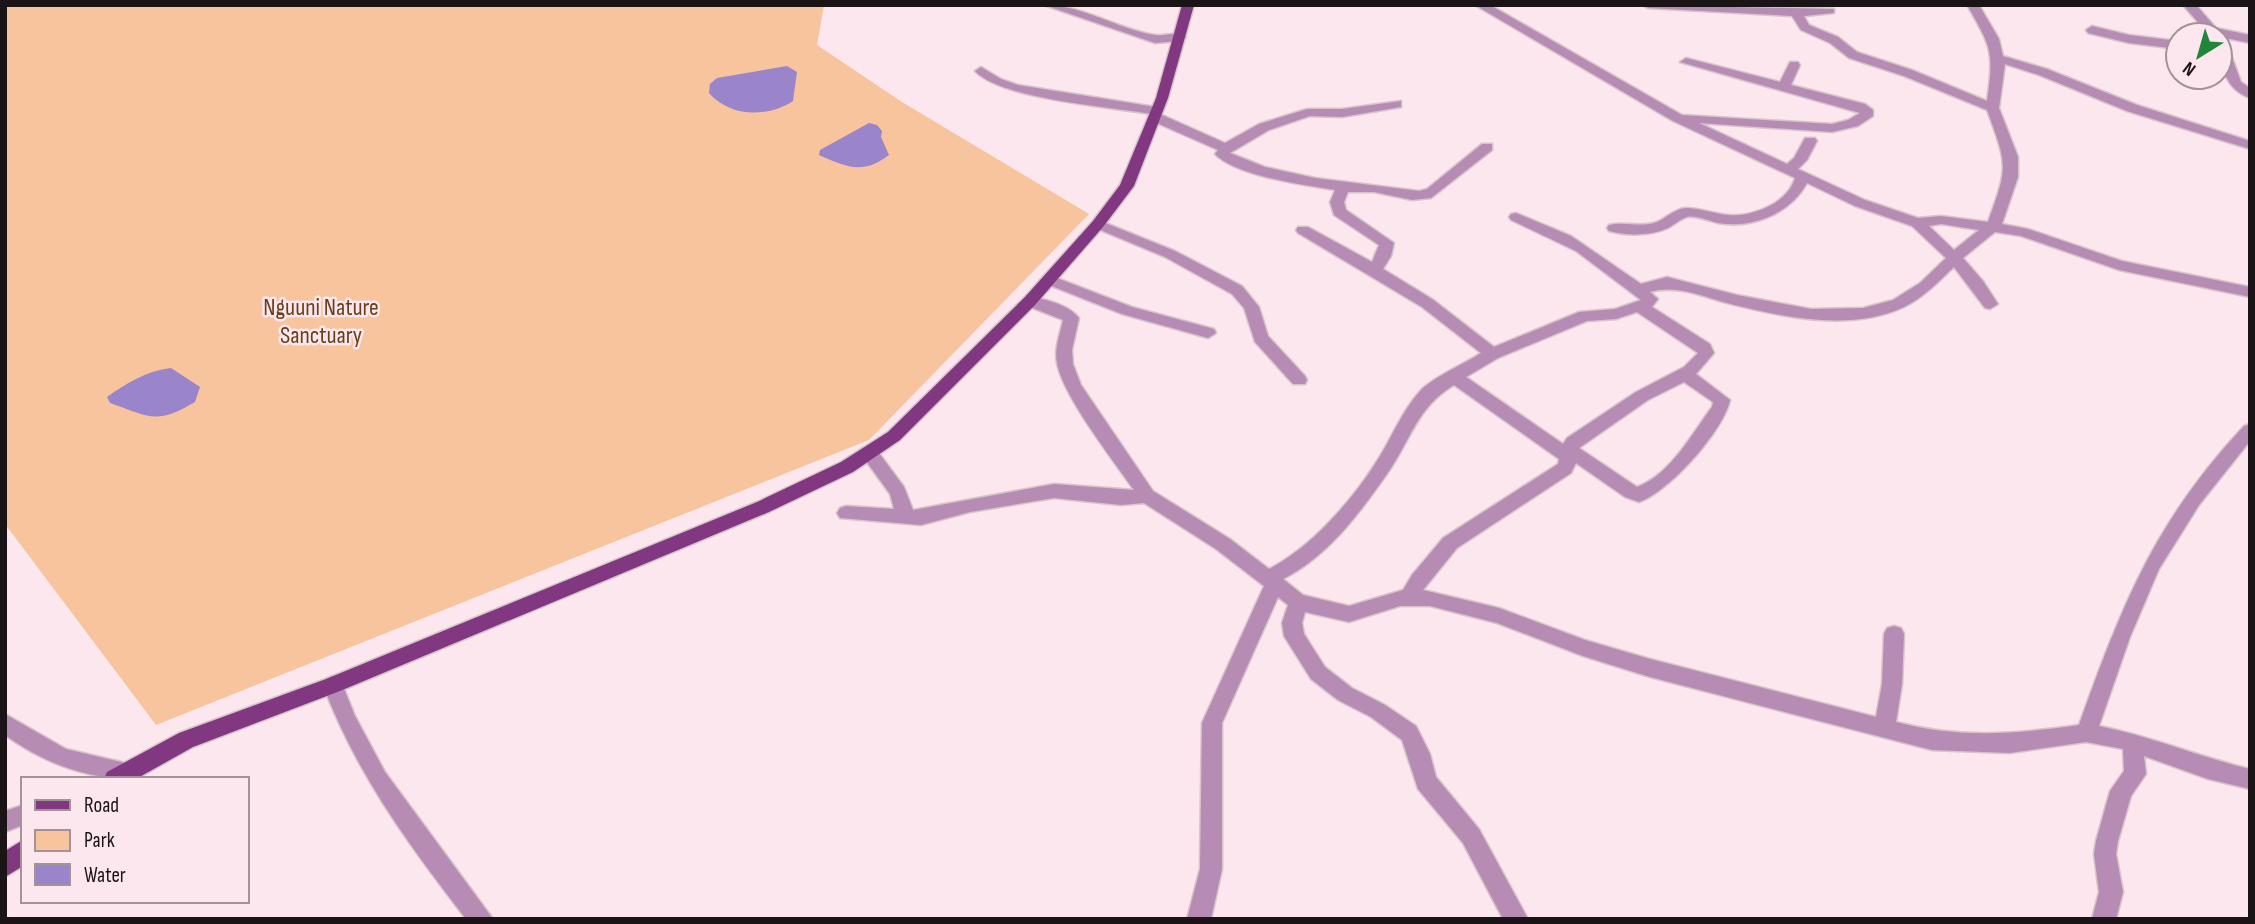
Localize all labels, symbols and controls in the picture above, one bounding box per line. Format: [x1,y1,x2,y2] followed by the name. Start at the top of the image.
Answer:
[2164,21,2234,91] north arrow
[2179,56,2201,81] text: N
[263,293,379,350] park label: Nguuni Nature Sanctuary
[21,777,248,903] legend
[84,793,119,818] text: Road
[84,828,115,853] text: Park
[84,863,126,888] text: Water

